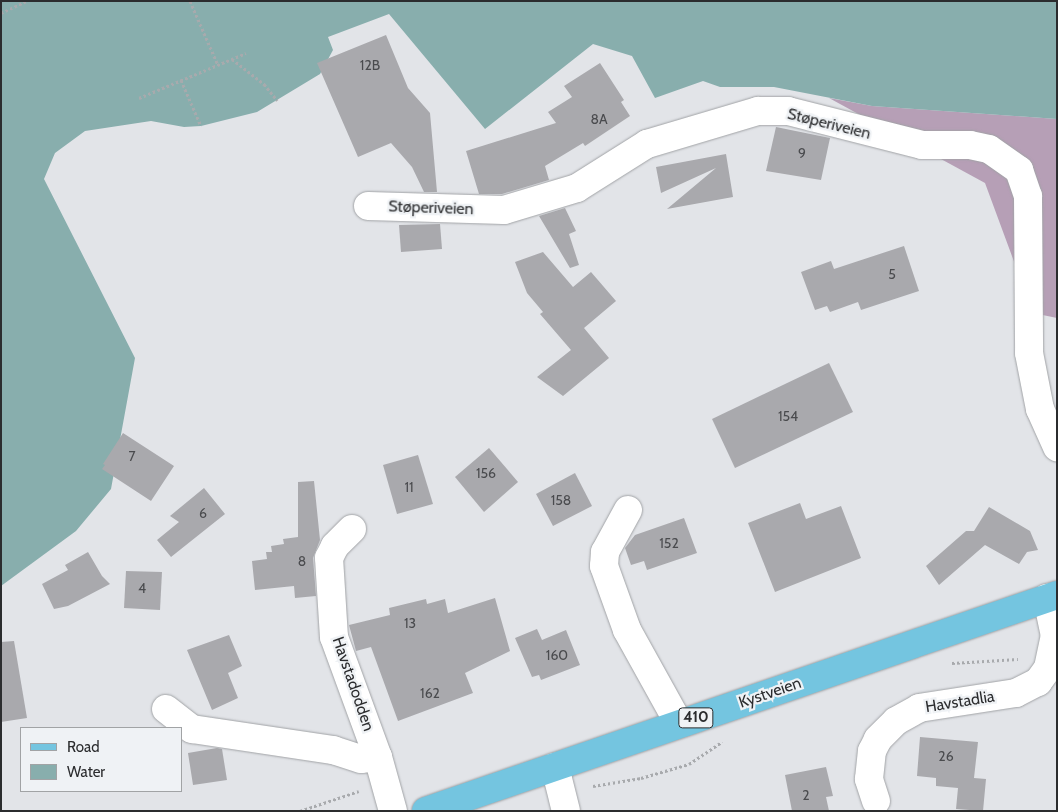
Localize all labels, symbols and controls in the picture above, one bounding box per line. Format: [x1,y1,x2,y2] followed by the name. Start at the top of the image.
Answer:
[360,57,380,73] house number: 12B
[785,104,873,144] street label: Støperiveien
[590,111,608,127] house number: 8A
[798,145,806,161] house number: 9
[388,197,474,219] street label: Støperiveien
[888,266,896,282] house number: 5
[778,408,798,424] house number: 154
[128,448,136,464] house number: 7
[476,465,496,481] house number: 156
[404,479,414,495] house number: 11
[551,492,571,508] house number: 158
[199,505,207,521] house number: 6
[659,535,679,551] house number: 152
[298,553,306,569] house number: 8
[138,580,146,596] house number: 4
[404,615,416,631] house number: 13
[328,634,378,734] street label: Havstadodden
[546,647,568,663] house number: 160
[736,673,804,713] street label: Kystveien
[420,685,440,701] house number: 162
[924,687,996,717] street label: Havstadlia
[677,706,715,730] road number: 410
[20,727,182,792] legend
[67,738,100,756] text: Road
[938,748,954,764] house number: 26
[67,763,105,781] text: Water
[802,787,810,803] house number: 2

